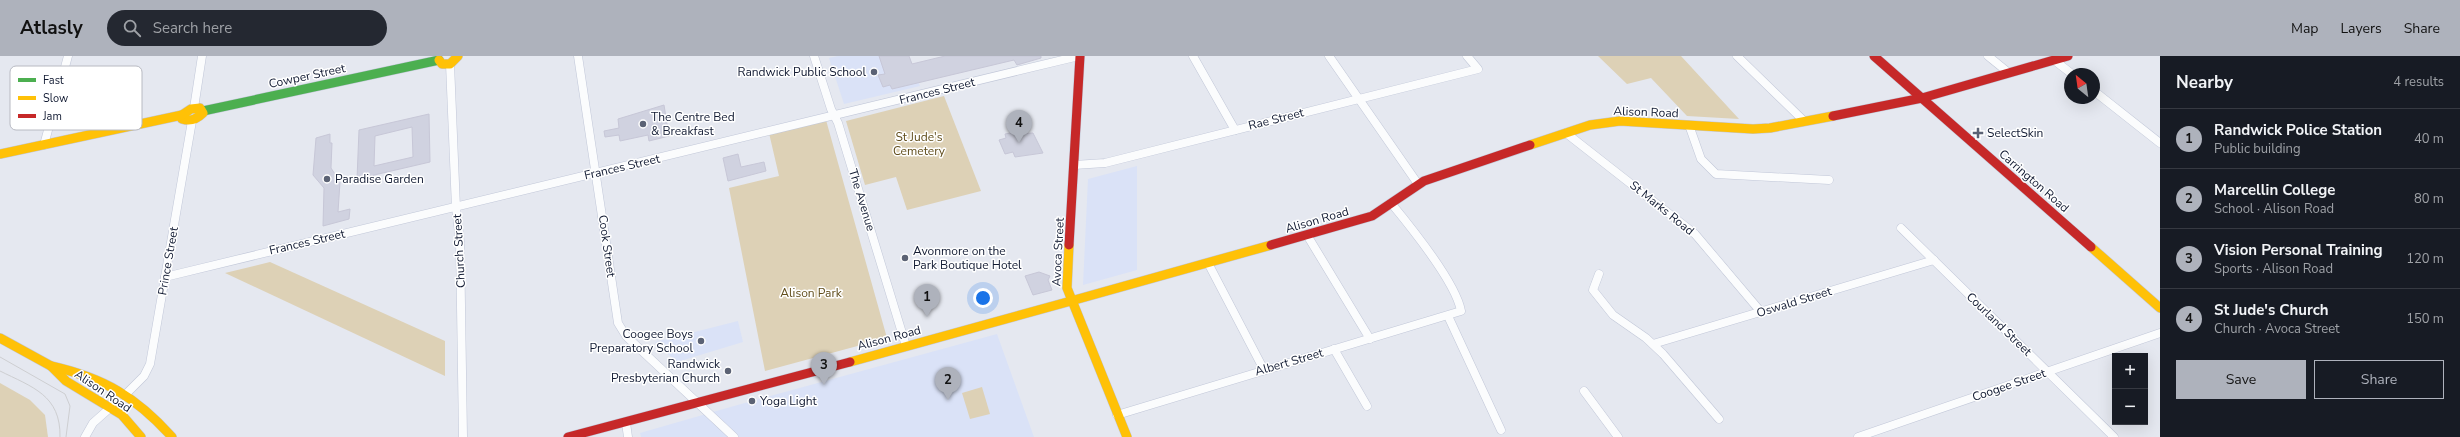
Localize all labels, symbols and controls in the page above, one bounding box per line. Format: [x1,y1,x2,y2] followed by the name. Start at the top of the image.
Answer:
[107,10,387,46] search box
[20,15,83,41] text: Atlasly
[121,17,143,39] icon: search
[153,18,232,38] text: Search here
[2291,19,2318,38] text: Map
[2340,19,2382,38] text: Layers
[2404,19,2440,38] text: Share
[267,60,348,92] street label: Cowper Street
[737,64,866,80] place label: Randwick Public School
[10,66,142,130] legend
[869,67,879,77] marker: Randwick Public School
[2064,68,2100,104] north arrow
[2176,71,2233,94] text: Nearby
[43,73,64,88] text: Fast
[2393,73,2444,91] text: 4 results
[898,74,977,108] street label: Frances Street
[43,91,68,106] text: Slow
[1613,103,1679,121] street label: Alison Road
[1247,104,1306,134] street label: Rae Street
[42,109,62,124] text: Jam
[651,109,735,139] place label: The Centre Bed & Breakfast
[1006,110,1032,143] pin: 4
[638,119,648,129] marker: The Centre Bed & Breakfast
[2214,120,2382,140] text: Randwick Police Station
[1987,125,2043,141] place label: SelectSkin
[1972,127,1984,139] marker: SelectSkin
[893,129,946,159] park label: St Jude's Cemetery
[2185,130,2193,148] text: 1
[2414,130,2444,148] text: 40 m
[2214,140,2301,158] text: Public building
[1996,146,2072,216] street label: Carrington Road
[583,150,662,183] street label: Frances Street
[845,167,879,233] street label: The Avenue
[335,171,424,187] place label: Paradise Garden
[322,174,332,184] marker: Paradise Garden
[1627,177,1697,239] street label: St Marks Road
[2214,180,2335,200] text: Marcellin College
[2185,190,2193,208] text: 2
[2414,190,2444,208] text: 80 m
[2214,200,2334,218] text: School · Alison Road
[1283,203,1351,237] street label: Alison Road
[449,213,469,288] street label: Church Street
[595,214,619,279] street label: Cook Street
[1048,216,1068,287] street label: Avoca Street
[154,225,182,296] street label: Prince Street
[268,225,347,258] street label: Frances Street
[2214,240,2383,260] text: Vision Personal Training
[913,243,1022,273] place label: Avonmore on the Park Boutique Hotel
[2185,250,2193,268] text: 3
[2406,250,2444,268] text: 120 m
[900,253,910,263] marker: Avonmore on the Park Boutique Hotel
[2214,260,2333,278] text: Sports · Alison Road
[1755,283,1834,321] street label: Oswald Street
[914,284,940,317] pin: 1
[780,285,843,301] park label: Alison Park
[973,288,993,308] your location
[1963,289,2036,360] street label: Courland Street
[2214,300,2329,320] text: St Jude's Church
[2185,310,2193,328] text: 4
[2406,310,2444,328] text: 150 m
[2214,320,2340,338] text: Church · Avoca Street
[855,322,923,354] street label: Alison Road
[590,326,693,356] place label: Coogee Boys Preparatory School
[696,336,706,346] marker: Coogee Boys Preparatory School
[1253,344,1326,379] street label: Albert Street
[811,352,837,385] pin: 3
[2112,353,2148,425] map controls
[2112,353,2148,389] button: +
[611,356,721,386] place label: Randwick Presbyterian Church
[2176,360,2306,399] button: Save
[2314,360,2444,399] button: Share
[1970,365,2049,405] street label: Coogee Street
[71,366,135,416] street label: Alison Road
[723,366,733,376] marker: Randwick Presbyterian Church
[935,367,961,400] pin: 2
[2112,389,2148,425] button: −
[759,393,818,409] place label: Yoga Light
[747,396,757,406] marker: Yoga Light

